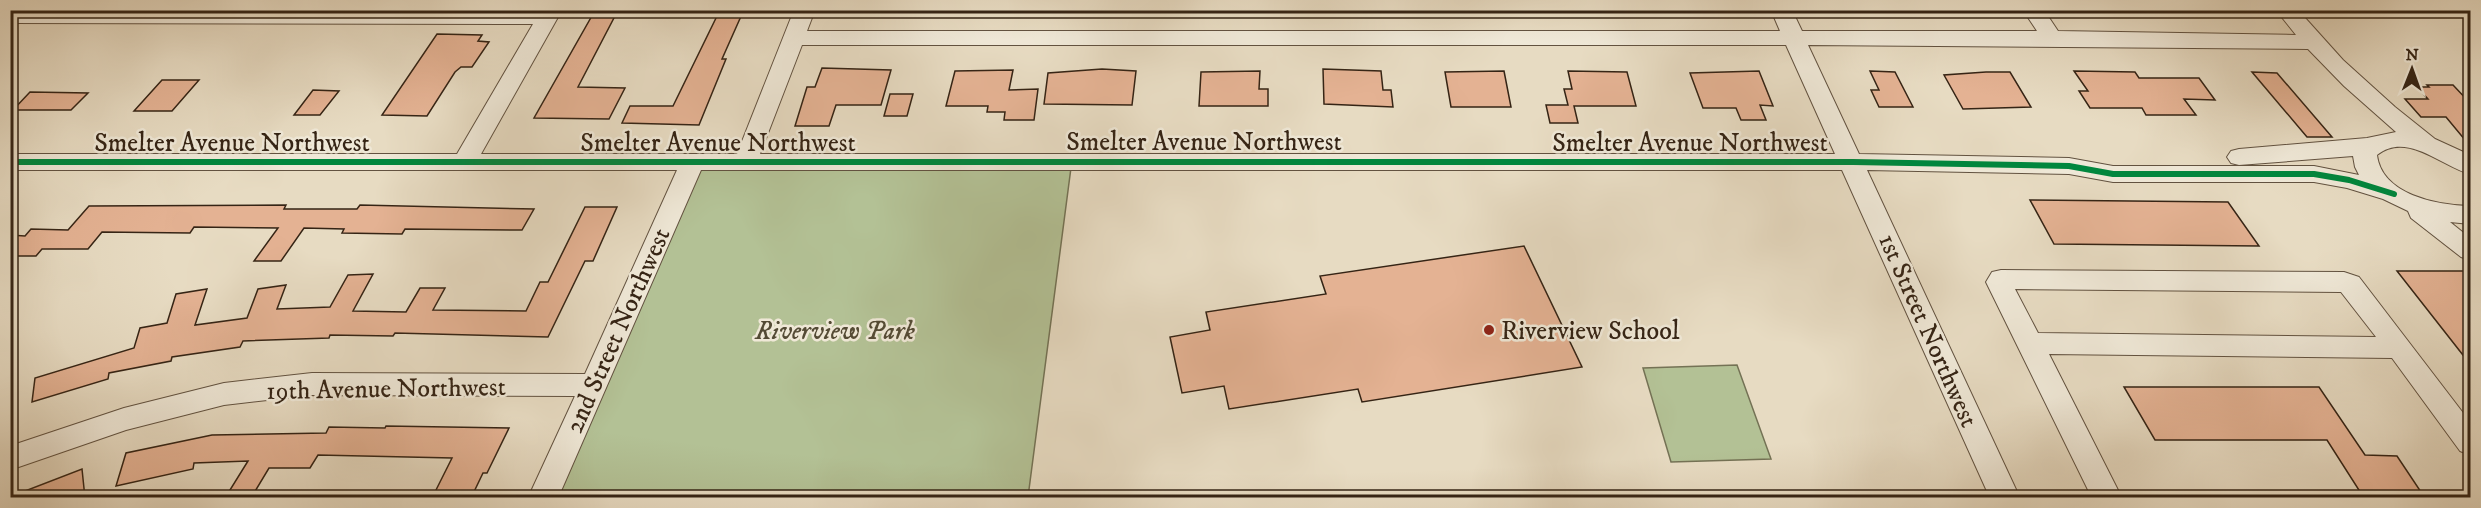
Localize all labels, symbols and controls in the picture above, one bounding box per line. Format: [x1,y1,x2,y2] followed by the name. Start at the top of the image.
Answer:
[2382,39,2442,99] north arrow
[2406,45,2419,65] text: N
[1066,126,1342,159] street label: Smelter Avenue Northwest
[94,127,370,160] street label: Smelter Avenue Northwest
[580,127,856,160] street label: Smelter Avenue Northwest
[1552,127,1828,160] street label: Smelter Avenue Northwest
[558,223,678,438] street label: 2nd Street Northwest
[1870,229,1985,433] street label: 1st Street Northwest
[754,315,915,348] park label: Riverview Park
[1501,315,1680,348] place label: Riverview School
[1482,323,1496,337] marker: Riverview School
[266,371,506,408] street label: 19th Avenue Northwest

